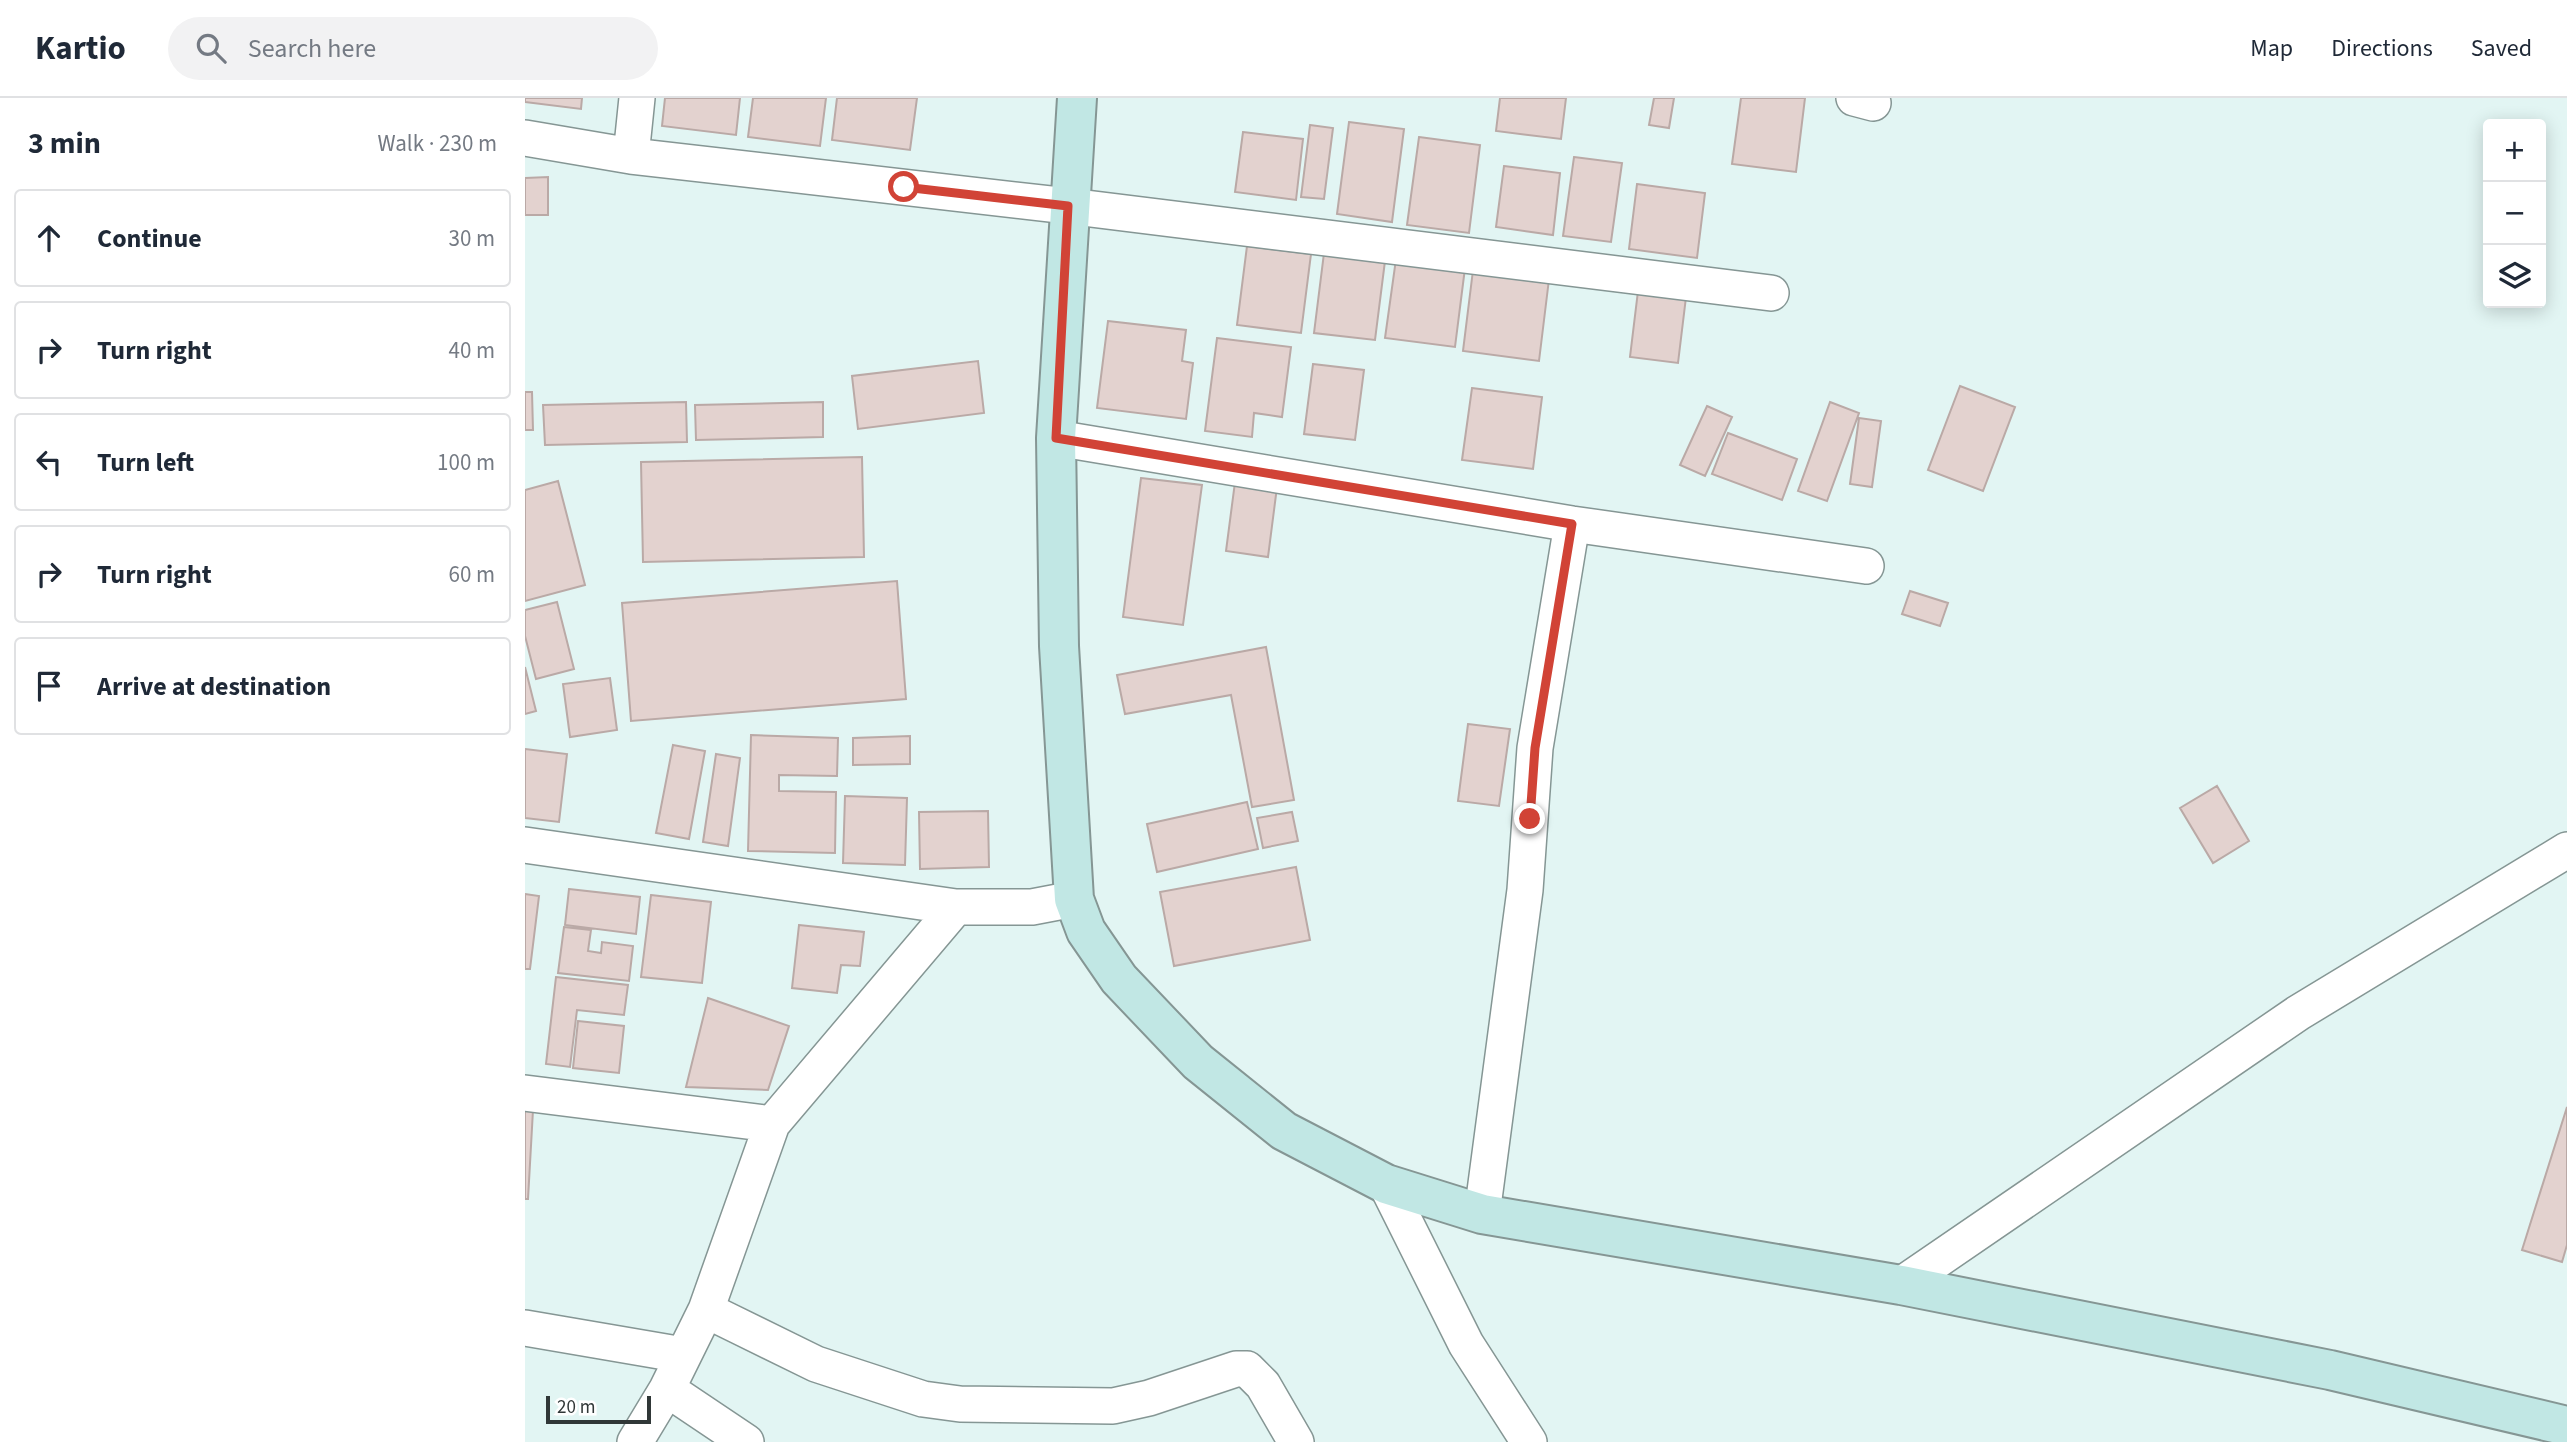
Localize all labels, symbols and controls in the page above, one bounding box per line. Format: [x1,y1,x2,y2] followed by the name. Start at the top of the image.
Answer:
[168,17,658,80] search box
[35,25,126,72] text: Kartio
[192,29,230,67] icon: search
[248,30,376,67] text: Search here
[2250,31,2293,66] text: Map
[2331,31,2433,66] text: Directions
[2471,31,2532,66] text: Saved
[2483,119,2546,308] map controls
[2483,119,2546,182] button: +
[28,122,101,165] text: 3 min
[378,127,497,160] text: Walk · 230 m
[888,171,919,202] route start
[2483,182,2546,245] button: −
[30,219,68,257] icon: ahead
[97,220,202,257] text: Continue
[448,222,495,255] text: 30 m
[2483,245,2546,308] button: layers
[30,331,68,369] icon: right
[97,332,212,369] text: Turn right
[448,334,495,367] text: 40 m
[30,443,68,481] icon: left
[97,444,194,481] text: Turn left
[437,446,495,479] text: 100 m
[30,555,68,593] icon: right
[97,556,212,593] text: Turn right
[448,558,495,591] text: 60 m
[30,667,68,705] icon: arrive
[97,668,331,705] text: Arrive at destination
[1514,803,1545,834] route end
[546,1393,651,1425] scale bar
[557,1394,595,1421] text: 20 m

